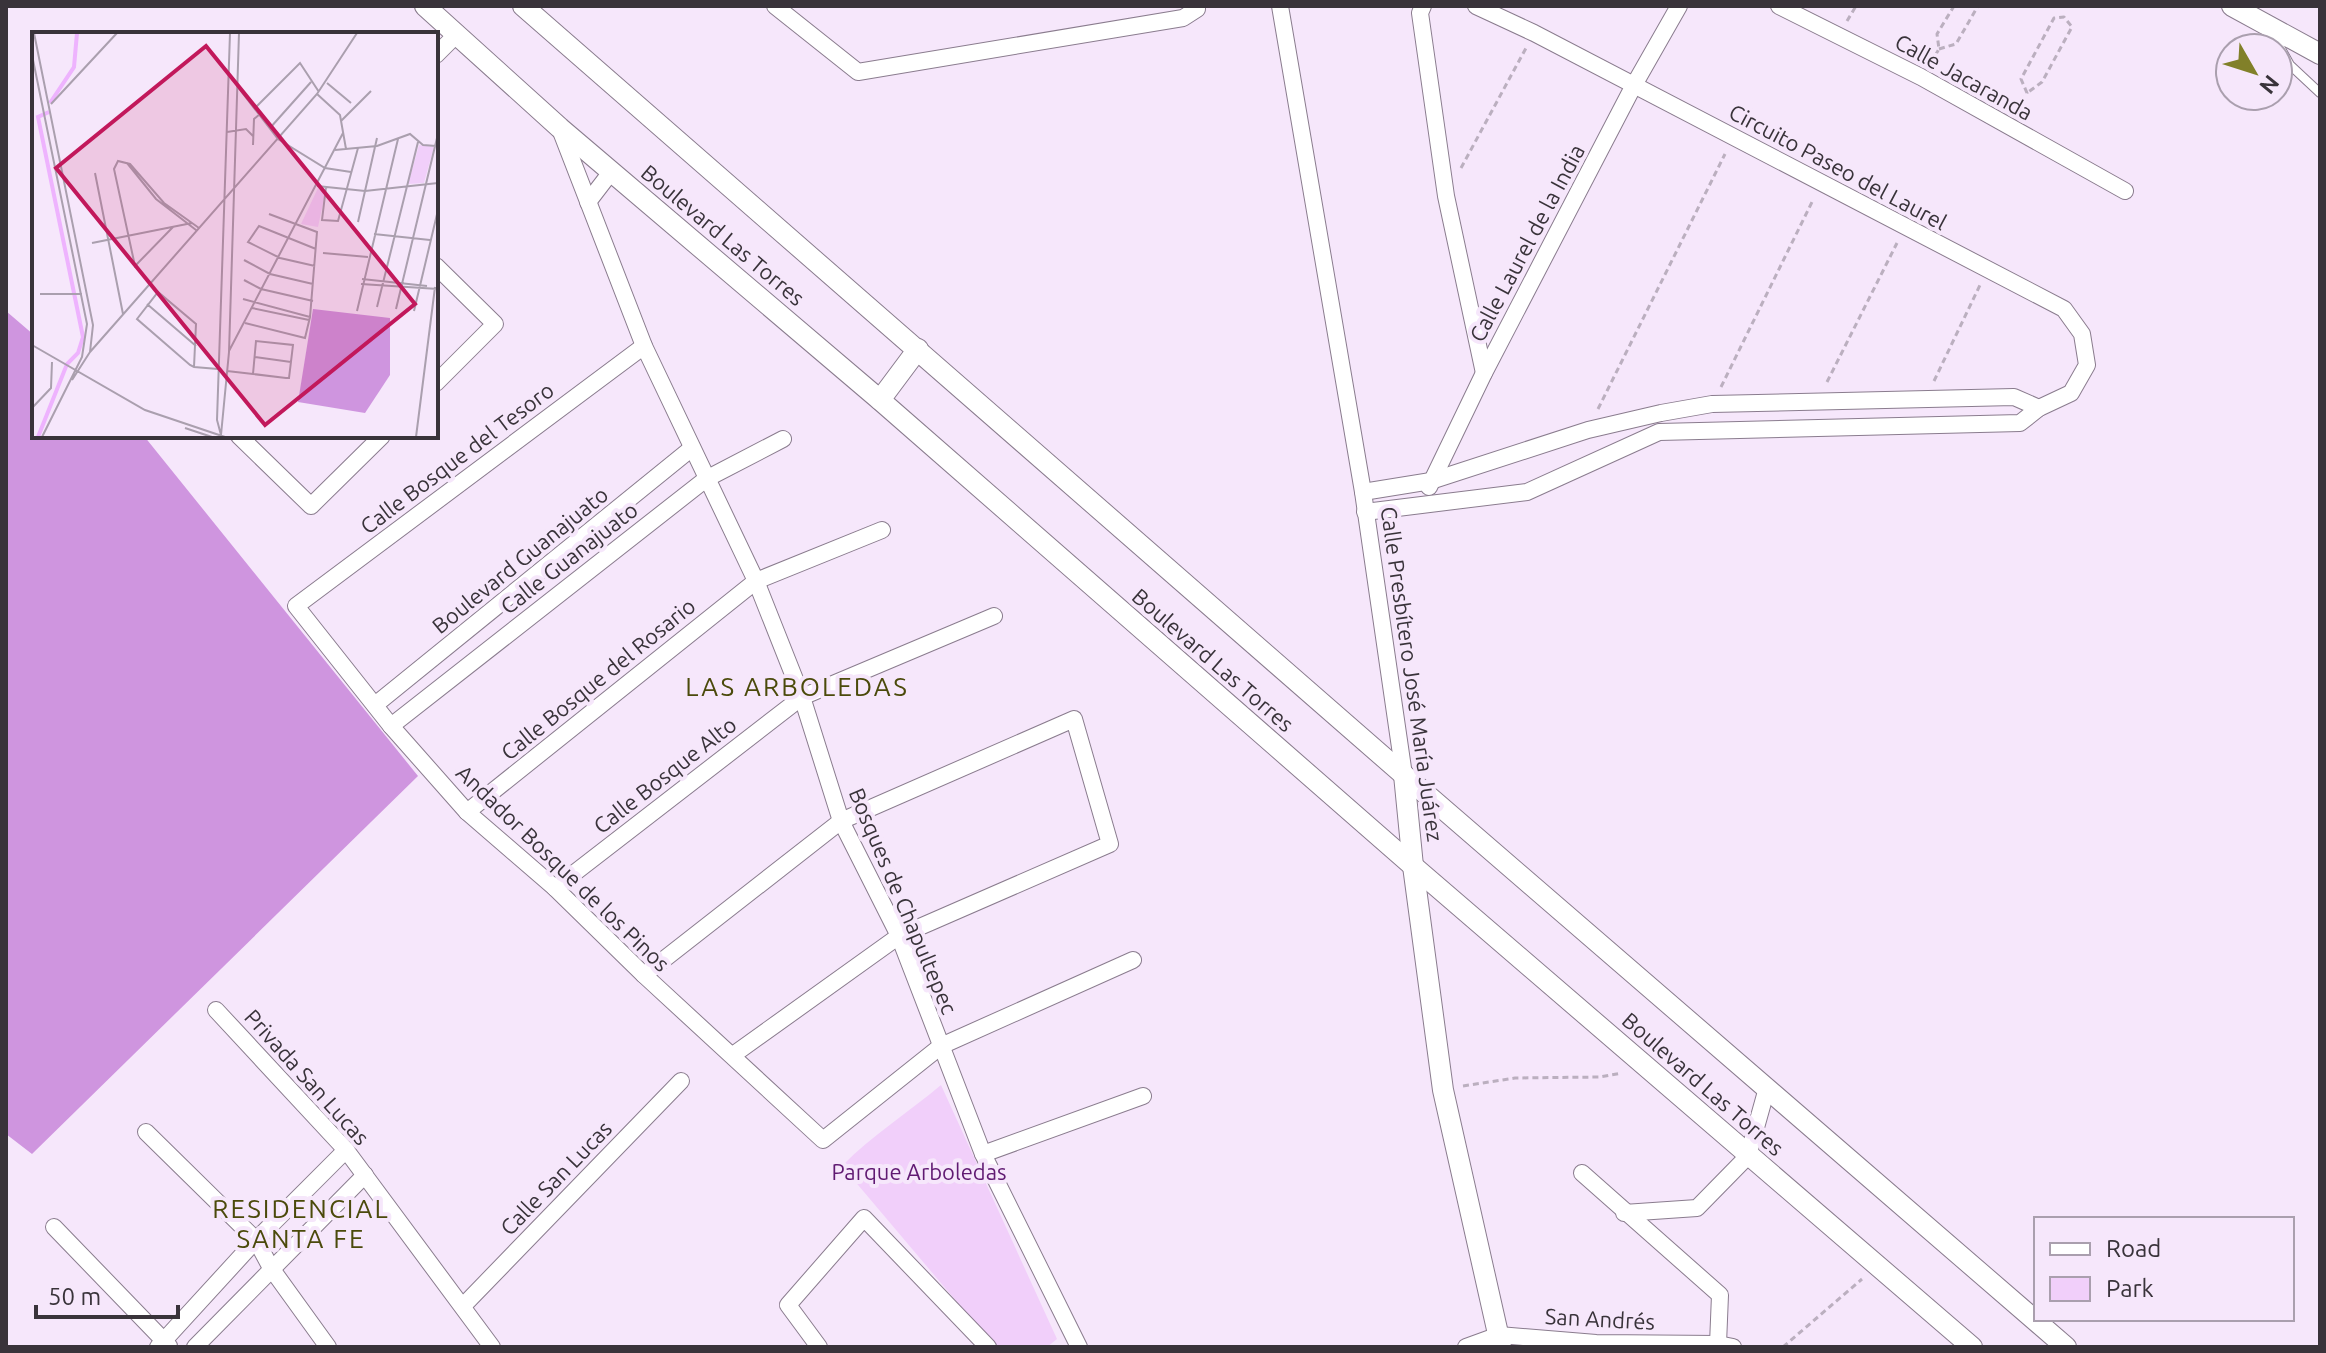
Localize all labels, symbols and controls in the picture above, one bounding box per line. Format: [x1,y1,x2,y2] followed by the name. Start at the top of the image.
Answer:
[1891,28,2037,125] street label: Calle Jacaranda
[32,32,438,438] inset map
[2214,32,2294,112] north arrow
[2255,71,2285,99] text: N
[1725,99,1951,235] street label: Circuito Paseo del Laurel
[1464,140,1589,346] street label: Calle Laurel de la India
[637,159,810,310] street label: Boulevard Las Torres
[355,377,558,538] street label: Calle Bosque del Tesoro
[427,481,612,638] street label: Boulevard Guanajuato
[495,496,642,619] street label: Calle Guanajuato
[1377,505,1448,843] street label: Calle Presbítero José María Juárez
[1128,583,1299,736] street label: Boulevard Las Torres
[496,593,700,765] street label: Calle Bosque del Rosario
[685,672,909,701] district label: LAS ARBOLEDAS
[588,711,741,838] street label: Calle Bosque Alto
[452,759,675,976] street label: Andador Bosque de los Pinos
[844,784,962,1018] street label: Bosques de Chapultepec
[240,1004,375,1149] street label: Privada San Lucas
[1618,1007,1789,1160] street label: Boulevard Las Torres
[495,1115,616,1240] street label: Calle San Lucas
[831,1159,1007,1184] park label: Parque Arboledas
[212,1194,390,1253] district label: RESIDENCIAL SANTA FE
[2034,1217,2294,1321] legend
[2106,1235,2161,1262] text: Road
[36,1269,178,1319] scale bar
[2106,1275,2154,1302] text: Park
[48,1283,101,1310] text: 50 m
[1544,1303,1656,1334] street label: San Andrés

